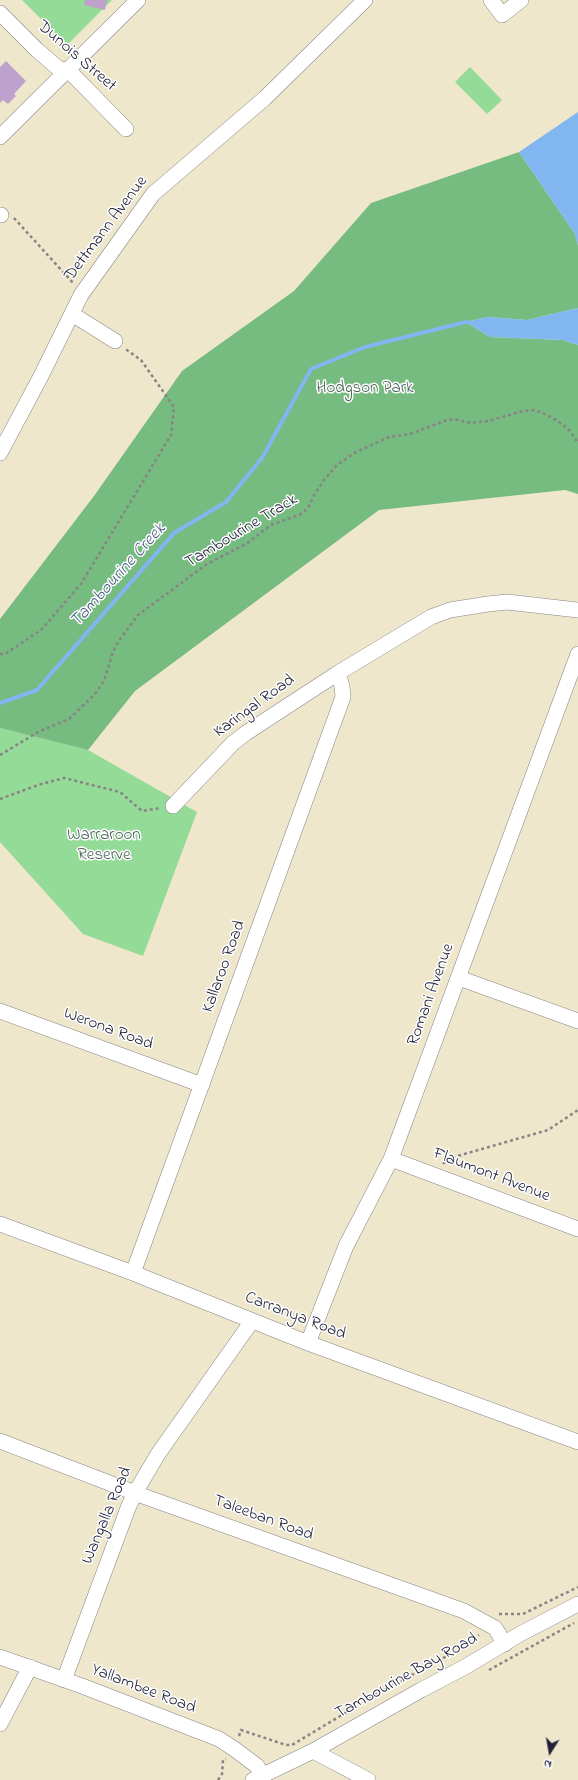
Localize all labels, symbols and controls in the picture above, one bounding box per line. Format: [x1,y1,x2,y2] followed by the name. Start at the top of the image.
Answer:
[32,17,120,97] street label: Dunois Street
[61,173,153,285] street label: Dettmann Avenue
[317,379,413,399] park label: Hodgson Park
[182,490,302,574] street label: Tambourine Track
[67,519,171,633] water label: Tambourine Creek
[211,671,299,743] street label: Karingal Road
[67,826,141,866] park label: Warraroon Reserve
[199,918,251,1016] street label: Kallaroo Road
[404,941,460,1049] street label: Romani Avenue
[60,1004,156,1056] street label: Werona Road
[429,1144,553,1208] street label: Flaumont Avenue
[242,1288,348,1346] street label: Carranya Road
[78,1464,138,1568] street label: Wangalla Road
[210,1491,316,1547] street label: Taleeban Road
[332,1629,482,1725] street label: Tambourine Bay Road
[88,1661,198,1719] street label: Yallambee Road
[530,1732,570,1772] north arrow
[543,1755,553,1772] text: N

